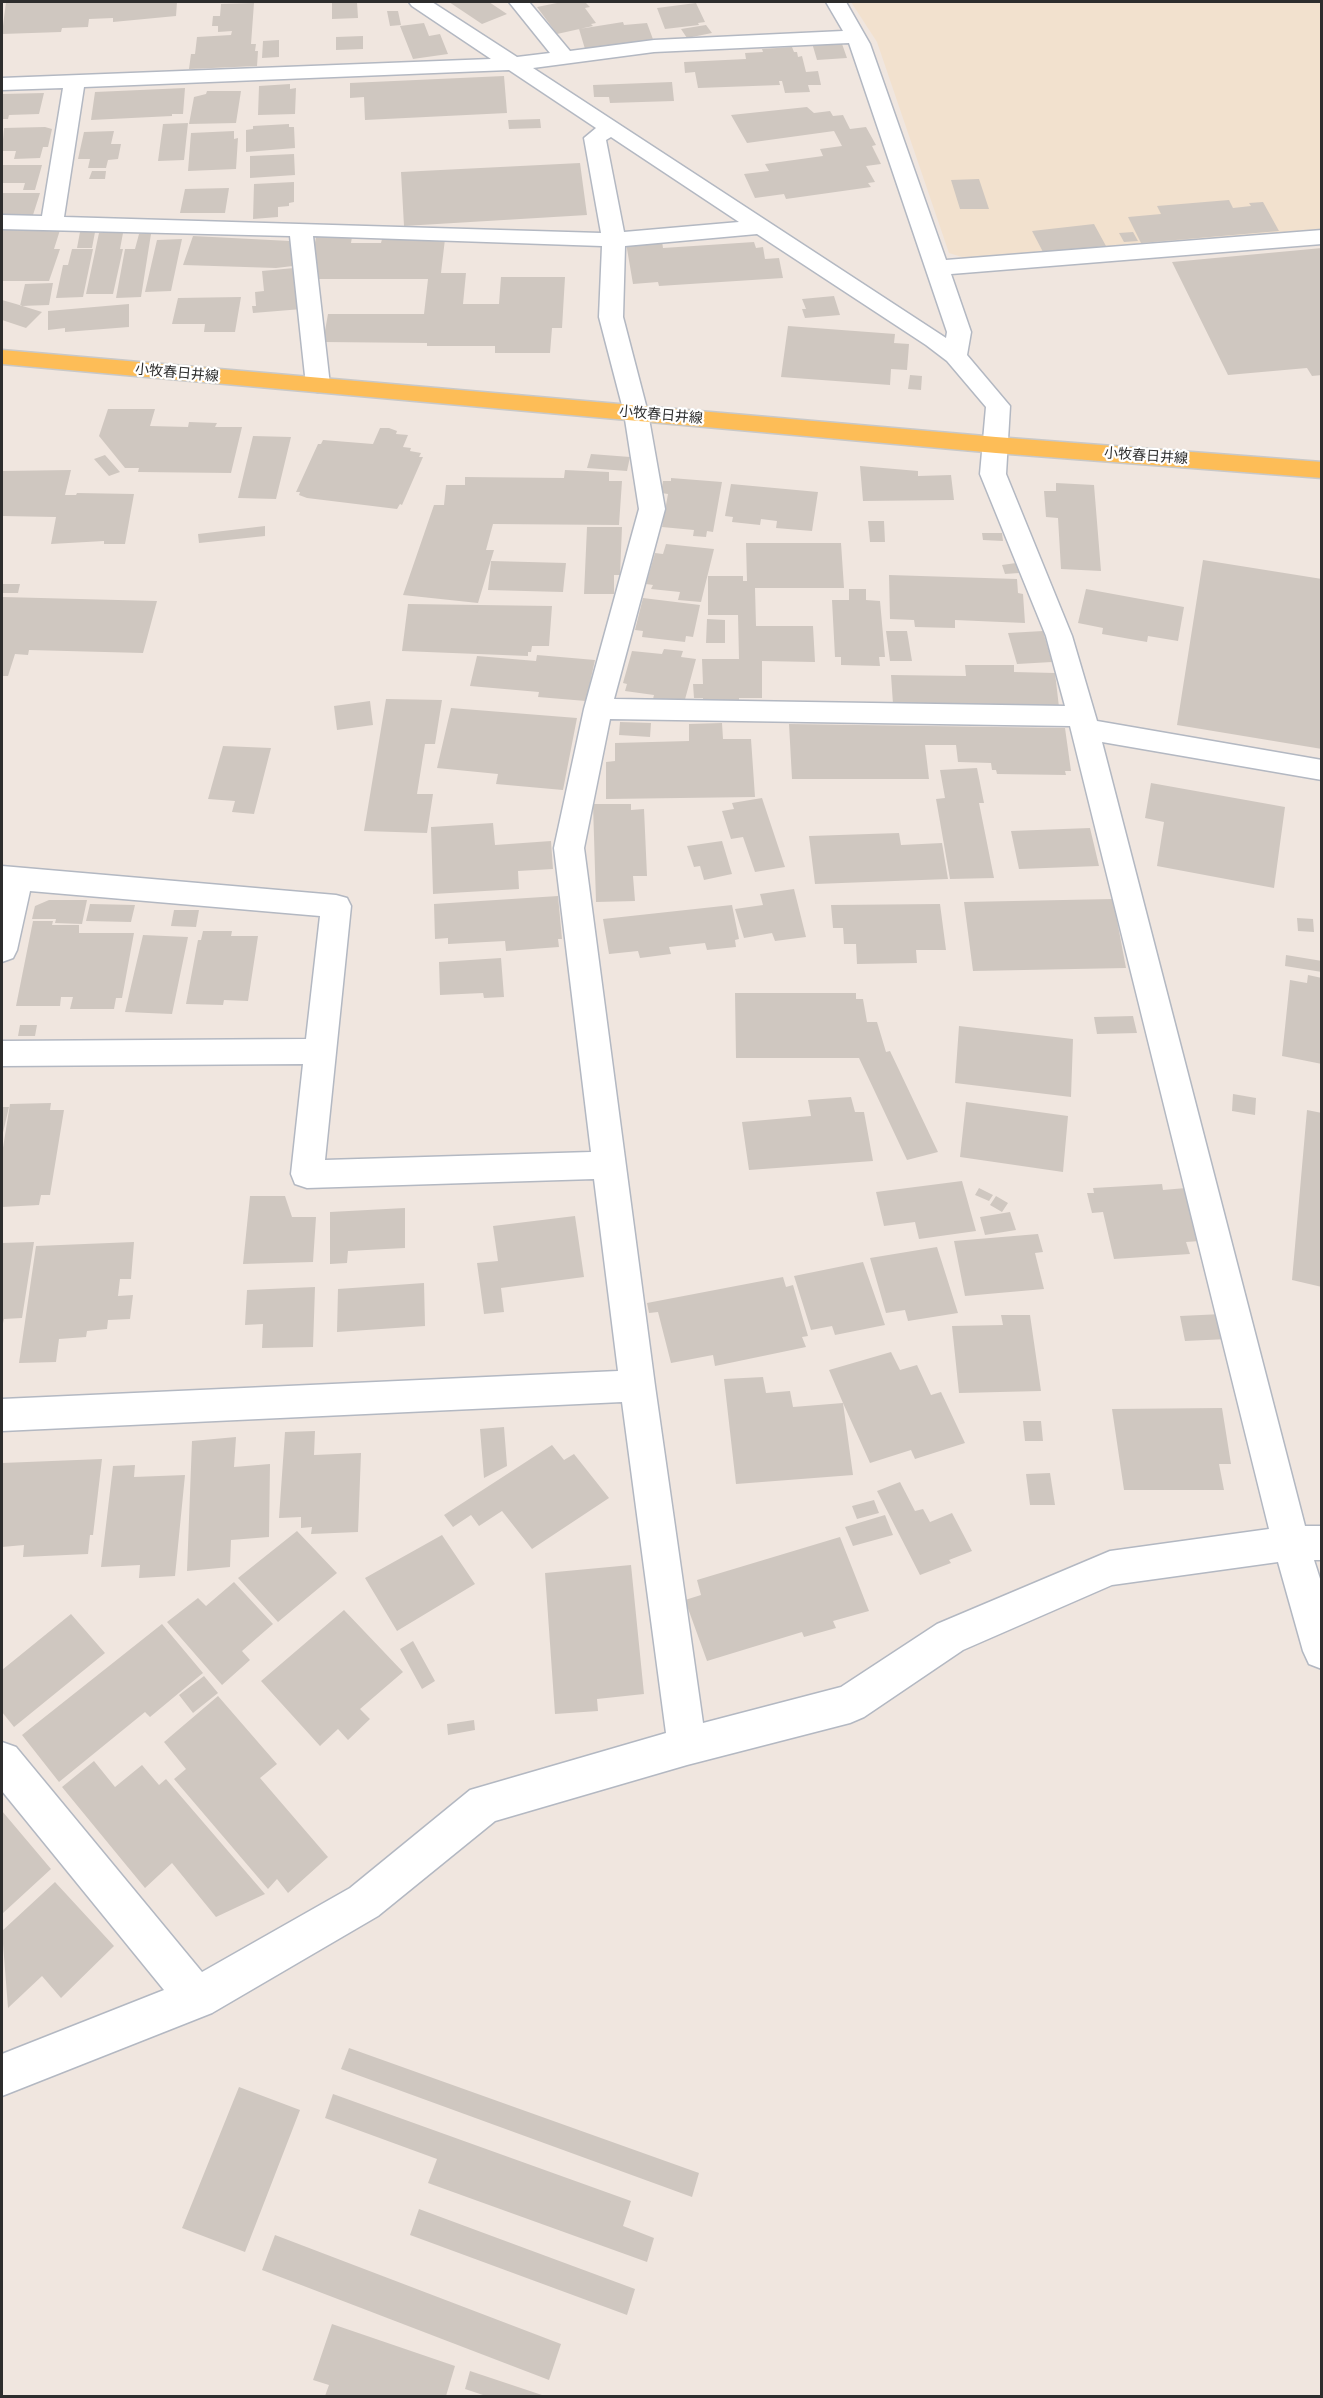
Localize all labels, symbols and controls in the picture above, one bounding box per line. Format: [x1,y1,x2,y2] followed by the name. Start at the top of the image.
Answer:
[134,361,220,385] street label: 小牧春日井線
[618,403,704,427] street label: 小牧春日井線
[1104,445,1188,467] street label: 小牧春日井線

